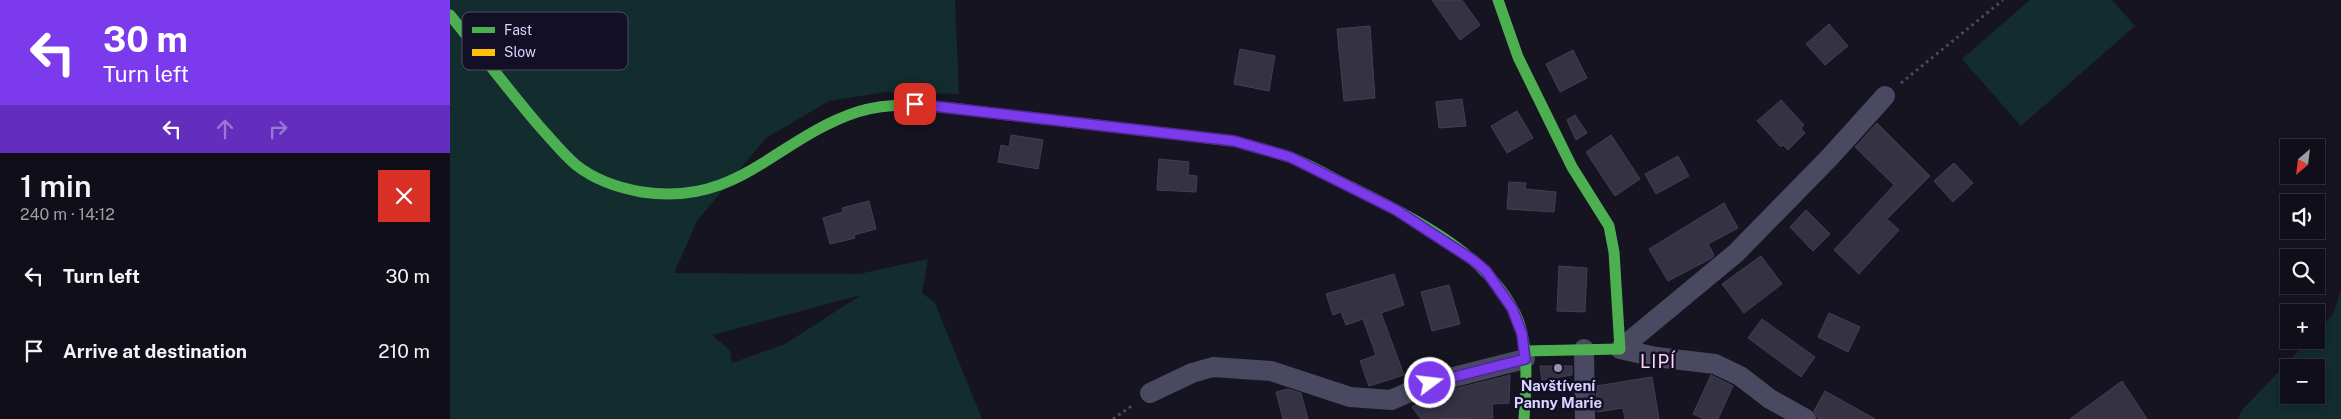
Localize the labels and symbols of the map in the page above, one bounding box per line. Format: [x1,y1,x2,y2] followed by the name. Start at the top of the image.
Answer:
[462,12,628,70] legend
[504,22,532,38] text: Fast
[504,44,536,60] text: Slow
[894,83,936,125] pin
[2280,139,2325,184] north arrow
[1640,350,1676,372] district label: LIPÍ
[1403,356,1455,408] position arrow
[1552,362,1564,374] marker: Navštívení Panny Marie
[1514,377,1602,411] place label: Navštívení Panny Marie

